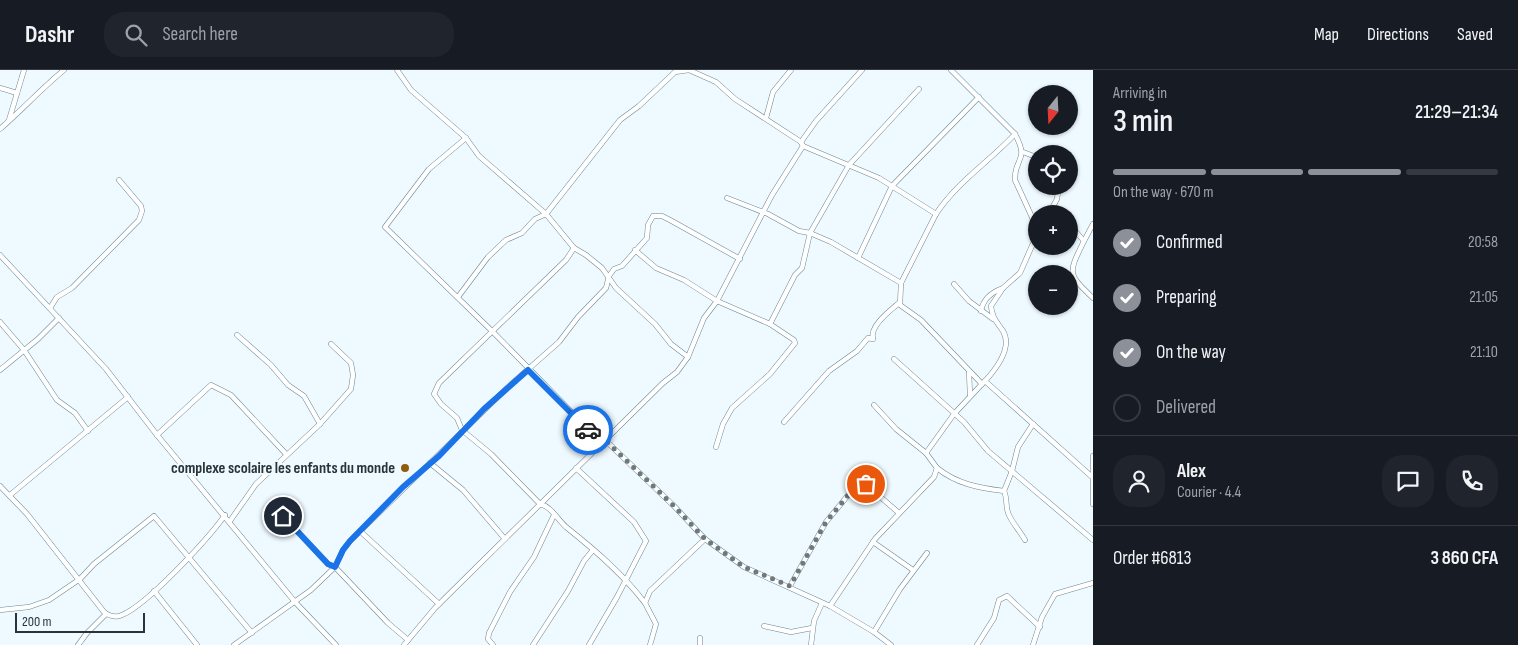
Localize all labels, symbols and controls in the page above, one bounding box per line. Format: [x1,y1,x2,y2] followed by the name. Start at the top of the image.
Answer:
[104,12,454,57] search box
[25,20,74,49] text: Dashr
[122,21,150,49] icon: search
[162,23,238,46] text: Search here
[1314,24,1339,45] text: Map
[1367,24,1429,45] text: Directions
[1457,24,1493,45] text: Saved
[1113,84,1167,103] text: Arriving in
[1028,85,1078,135] north arrow
[1028,85,1078,315] map controls
[1415,101,1498,124] text: 21:29–21:34
[1113,102,1173,141] text: 3 min
[1028,145,1078,195] button: locate
[1113,183,1213,202] text: On the way · 670 m
[1028,205,1078,255] button: +
[1113,229,1141,257] icon: check
[1156,231,1223,254] text: Confirmed
[1468,233,1498,252] text: 20:58
[1028,265,1078,315] button: −
[1113,284,1141,312] icon: check
[1156,286,1217,309] text: Preparing
[1469,288,1498,307] text: 21:05
[1113,339,1141,367] icon: check
[1156,341,1226,364] text: On the way
[1470,343,1498,362] text: 21:10
[1156,396,1216,419] text: Delivered
[563,405,613,455] courier
[574,416,602,444] icon: car
[1113,455,1165,507] button: person
[1382,455,1434,507] button: chat
[1446,455,1498,507] button: phone
[171,459,395,478] place label: complexe scolaire les enfants du monde
[1177,460,1206,483] text: Alex
[399,462,411,474] marker: complexe scolaire les enfants du monde
[845,463,887,505] pin
[852,470,880,498] icon: bag
[1177,483,1241,502] text: Courier · 4.4
[262,495,304,537] pin
[269,502,297,530] icon: home
[1113,547,1191,570] text: Order #6813
[1430,547,1498,570] text: 3 860 CFA
[15,610,145,633] scale bar
[22,613,51,630] text: 200 m

